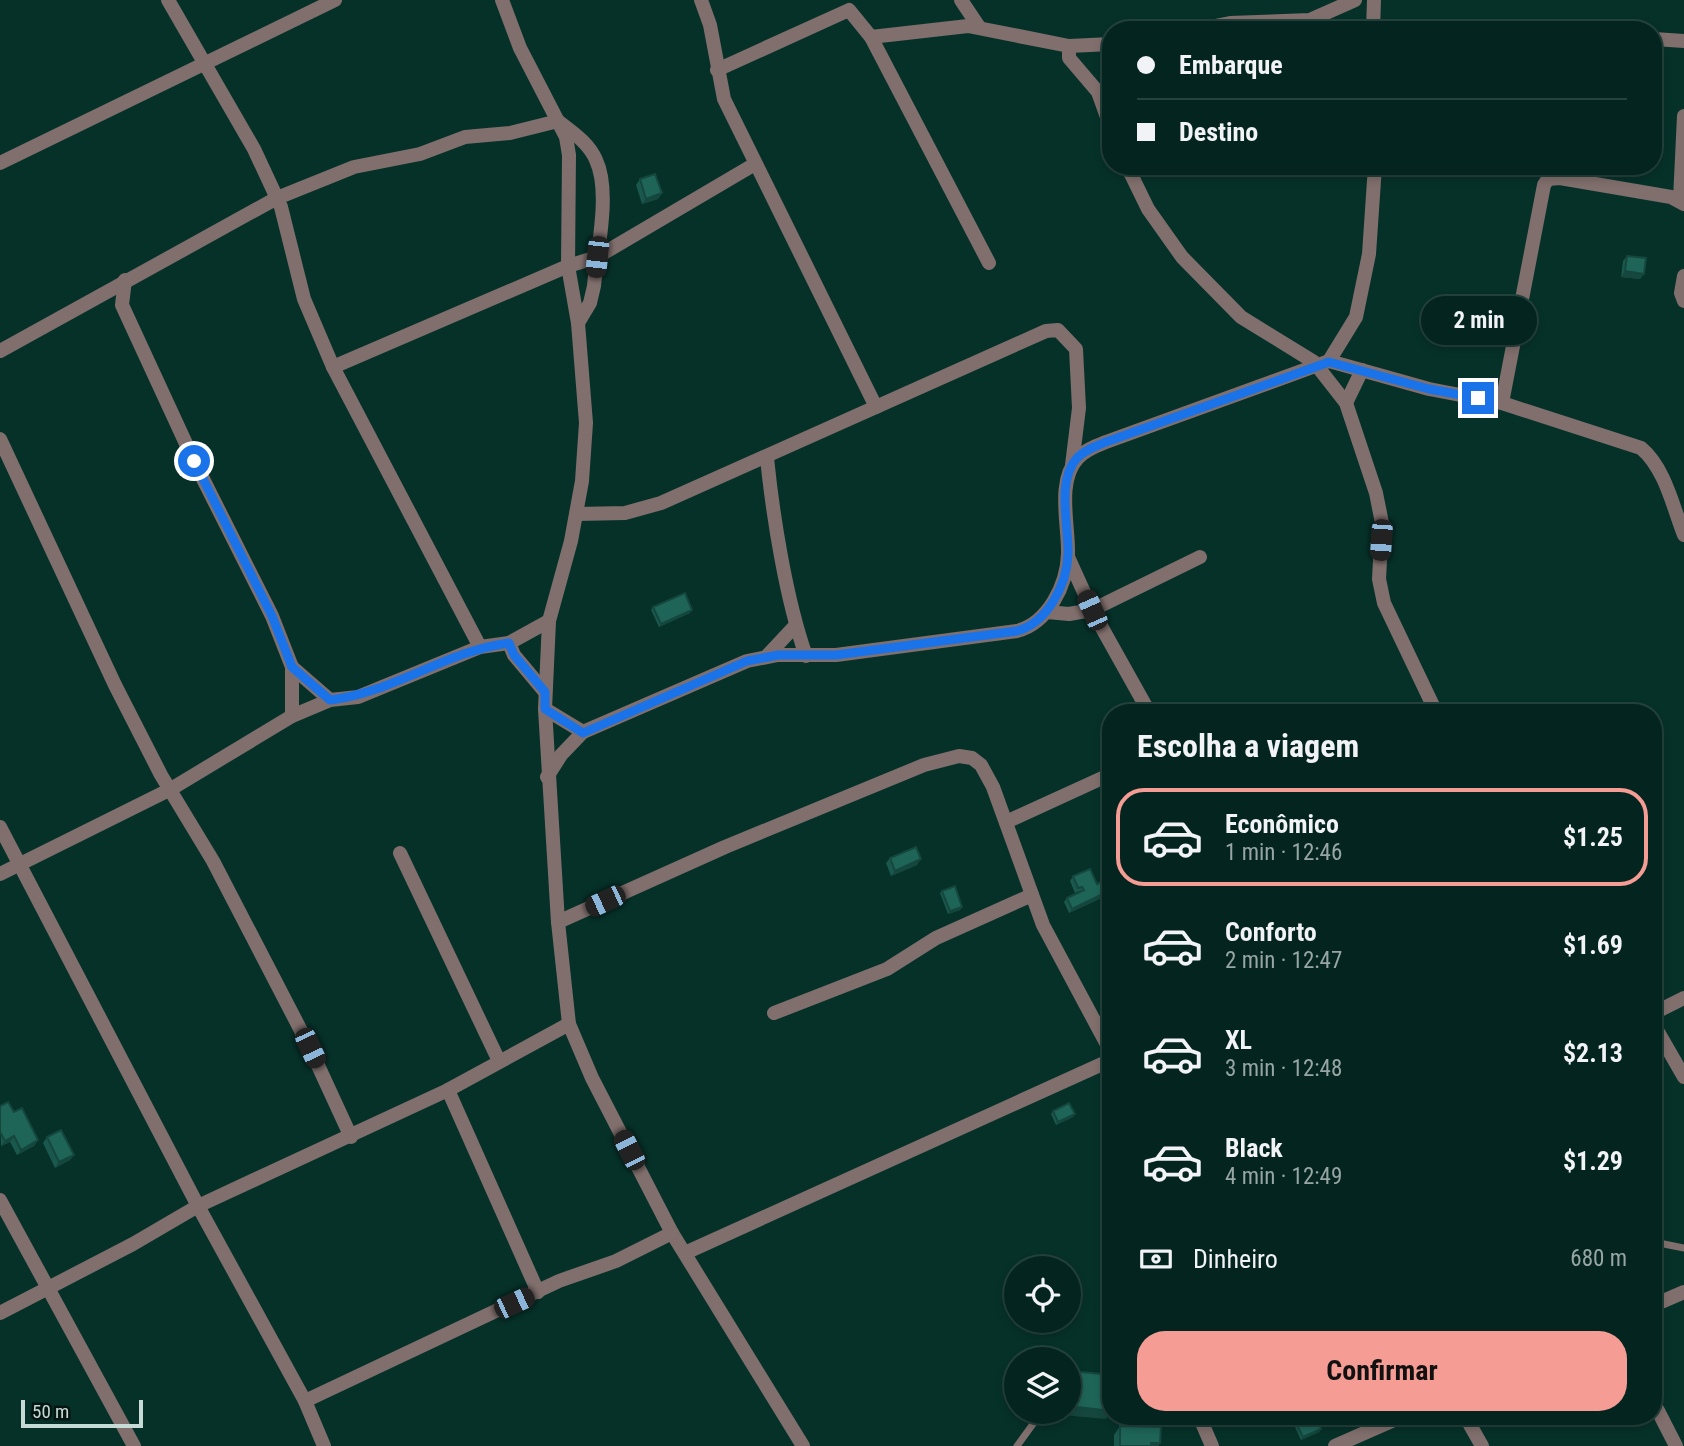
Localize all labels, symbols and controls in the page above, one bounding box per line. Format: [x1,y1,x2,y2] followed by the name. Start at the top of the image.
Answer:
[1179,50,1283,80] text: Embarque
[1179,117,1258,147] text: Destino
[585,235,610,279] car
[1420,296,1536,346] callout: 2 min
[1453,307,1505,334] text: 2 min
[1462,382,1494,414] route end
[178,445,210,477] route start
[1370,518,1393,562] car
[1074,587,1111,633] car
[1137,727,1359,765] text: Escolha a viagem
[1141,806,1204,869] icon: car
[1225,809,1339,839] text: Econômico
[1563,822,1623,852] text: $1.25
[1225,839,1342,866] text: 1 min · 12:46
[582,883,629,919] car
[1141,914,1204,977] icon: car
[1225,917,1317,947] text: Conforto
[1563,930,1623,960] text: $1.69
[1225,947,1342,974] text: 2 min · 12:47
[1141,1022,1204,1085] icon: car
[292,1025,329,1071] car
[1225,1025,1252,1055] text: XL
[1563,1038,1623,1068] text: $2.13
[1225,1055,1342,1082] text: 3 min · 12:48
[611,1127,648,1173] car
[1141,1130,1204,1193] icon: car
[1225,1133,1283,1163] text: Black
[1563,1146,1623,1176] text: $1.29
[1225,1163,1342,1190] text: 4 min · 12:49
[1137,1240,1175,1278] icon: cash
[1193,1244,1278,1274] text: Dinheiro
[1570,1245,1627,1272] text: 680 m
[1004,1256,1081,1424] map controls
[1004,1256,1081,1333] button: locate
[491,1285,538,1321] car
[1137,1331,1627,1411] button: Confirmar
[1004,1347,1081,1424] button: layers
[21,1397,144,1429] scale bar
[32,1400,69,1423] text: 50 m

